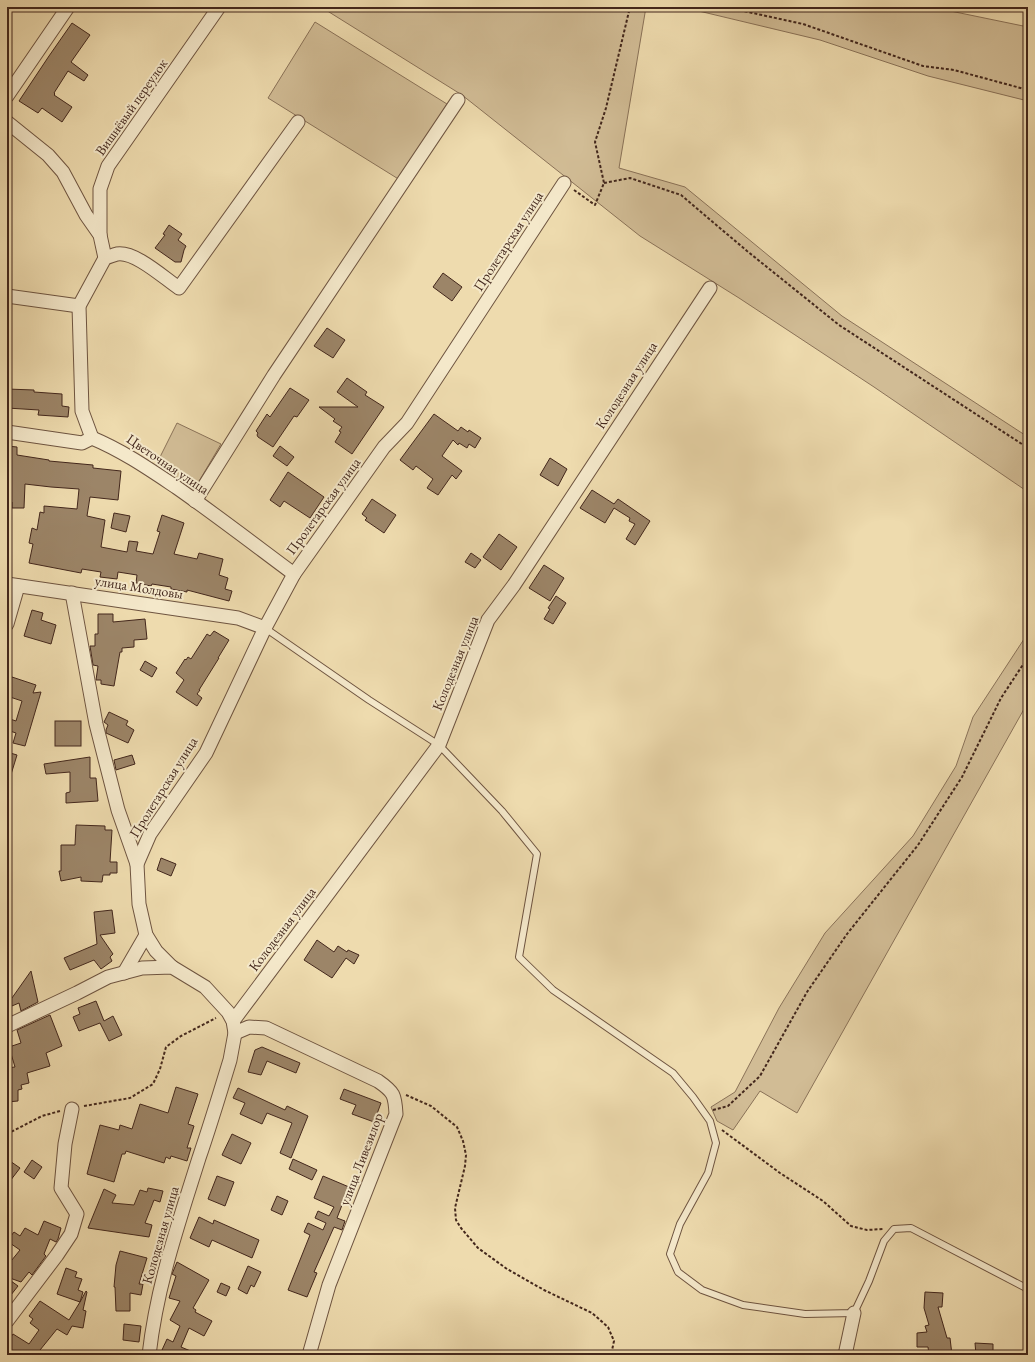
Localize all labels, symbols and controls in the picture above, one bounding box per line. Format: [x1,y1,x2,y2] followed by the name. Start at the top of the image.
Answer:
[91,55,171,159] street label: Вишнёвый переулок
[469,187,547,294] street label: Пролетарская улица
[591,338,661,432] street label: Колодезная улица
[123,430,213,498] street label: Цветочная улица
[282,454,364,558] street label: Пролетарская улица
[94,571,185,603] street label: улица Молдовы
[428,613,482,713] street label: Колодезная улица
[125,733,201,841] street label: Пролетарская улица
[245,883,320,975] street label: Колодезная улица
[335,1110,387,1208] street label: улица Ливезилор
[137,1184,183,1286] street label: Колодезная улица

